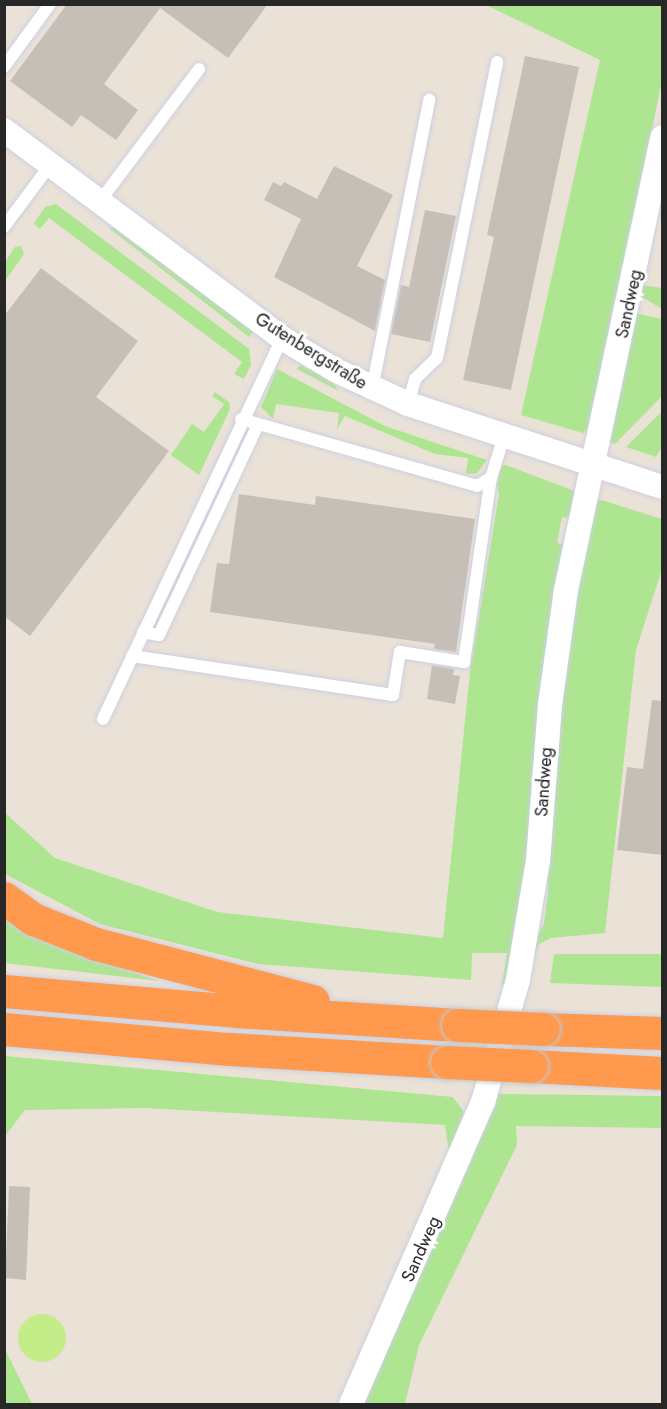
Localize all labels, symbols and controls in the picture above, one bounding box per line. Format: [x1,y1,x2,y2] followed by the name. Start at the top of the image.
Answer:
[611,268,647,340] street label: Sandweg
[251,308,371,394] street label: Gutenbergstraße
[531,746,557,818] street label: Sandweg
[397,1213,445,1285] street label: Sandweg

